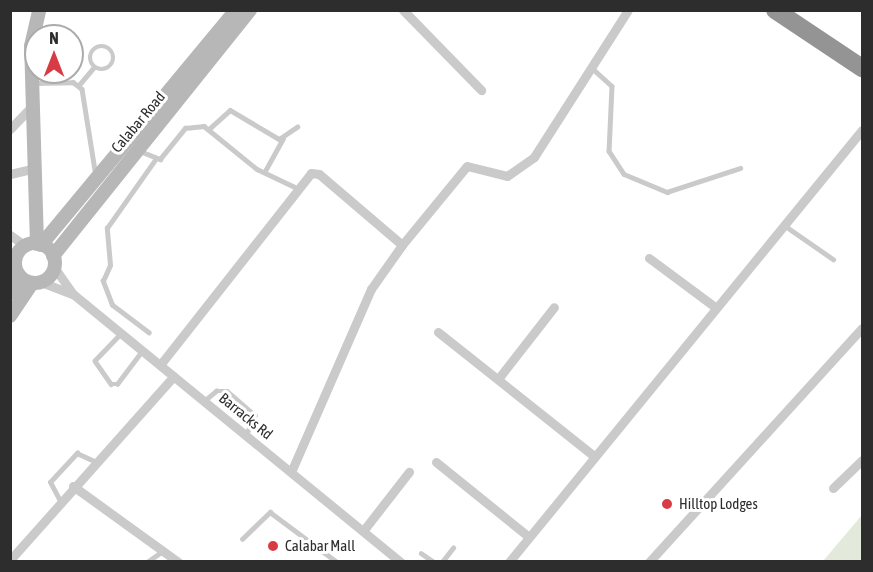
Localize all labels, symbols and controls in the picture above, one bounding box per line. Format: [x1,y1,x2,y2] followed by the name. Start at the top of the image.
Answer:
[24,24,84,84] north arrow
[49,29,59,47] text: N
[107,88,169,156] street label: Calabar Road
[216,389,276,443] street label: Barracks Rd
[679,495,758,513] place label: Hilltop Lodges
[660,497,674,511] marker: Hilltop Lodges
[285,537,355,555] place label: Calabar Mall
[266,539,280,553] marker: Calabar Mall

